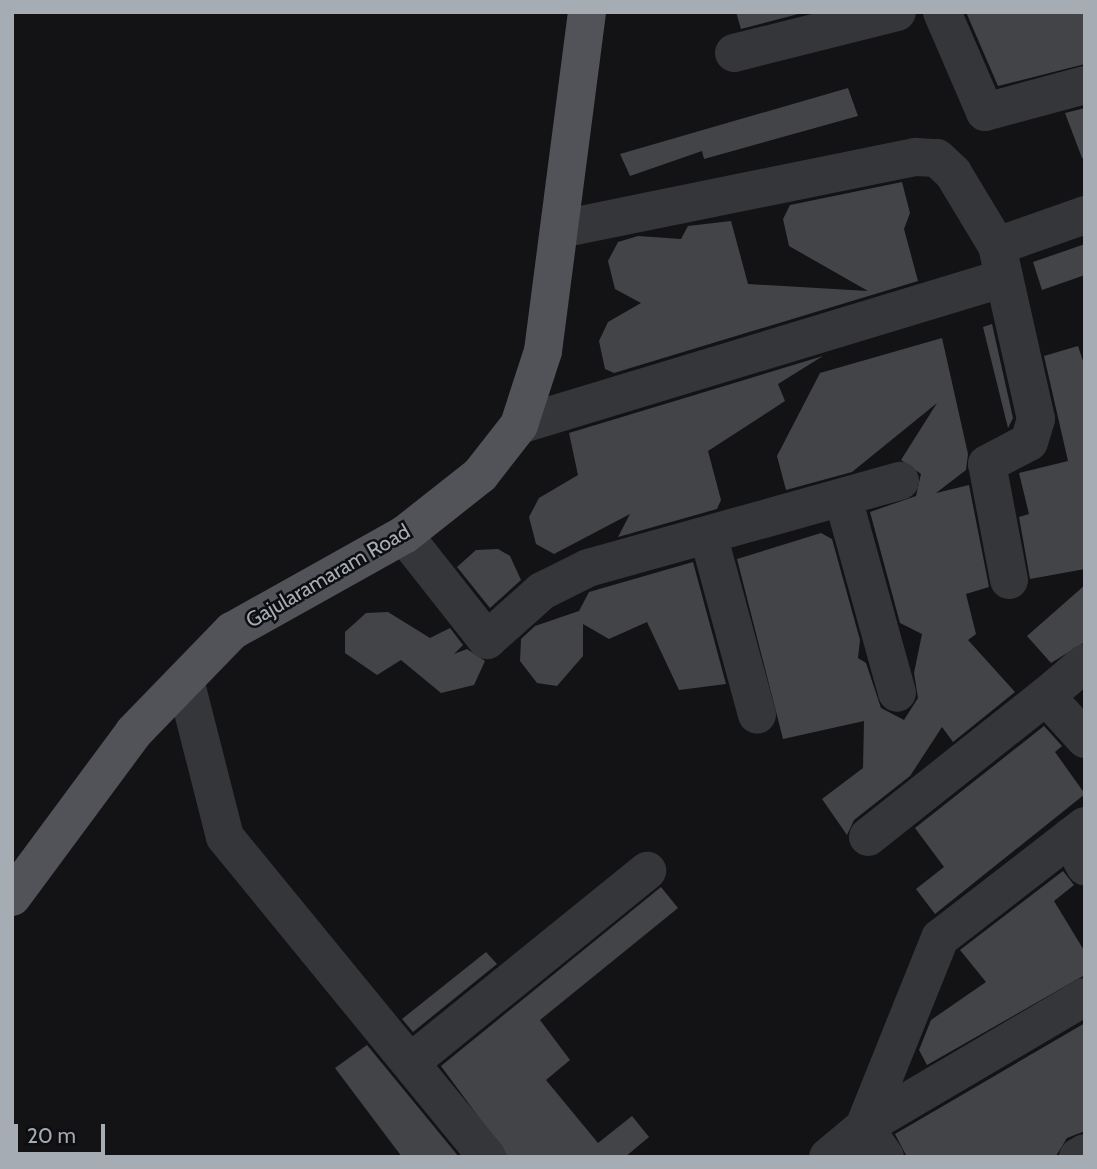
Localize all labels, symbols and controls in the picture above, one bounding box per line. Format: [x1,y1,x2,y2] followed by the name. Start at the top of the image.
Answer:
[242,519,414,633] street label: Gajularamaram Road
[18,1110,108,1154] scale bar
[27,1123,76,1148] text: 20 m

